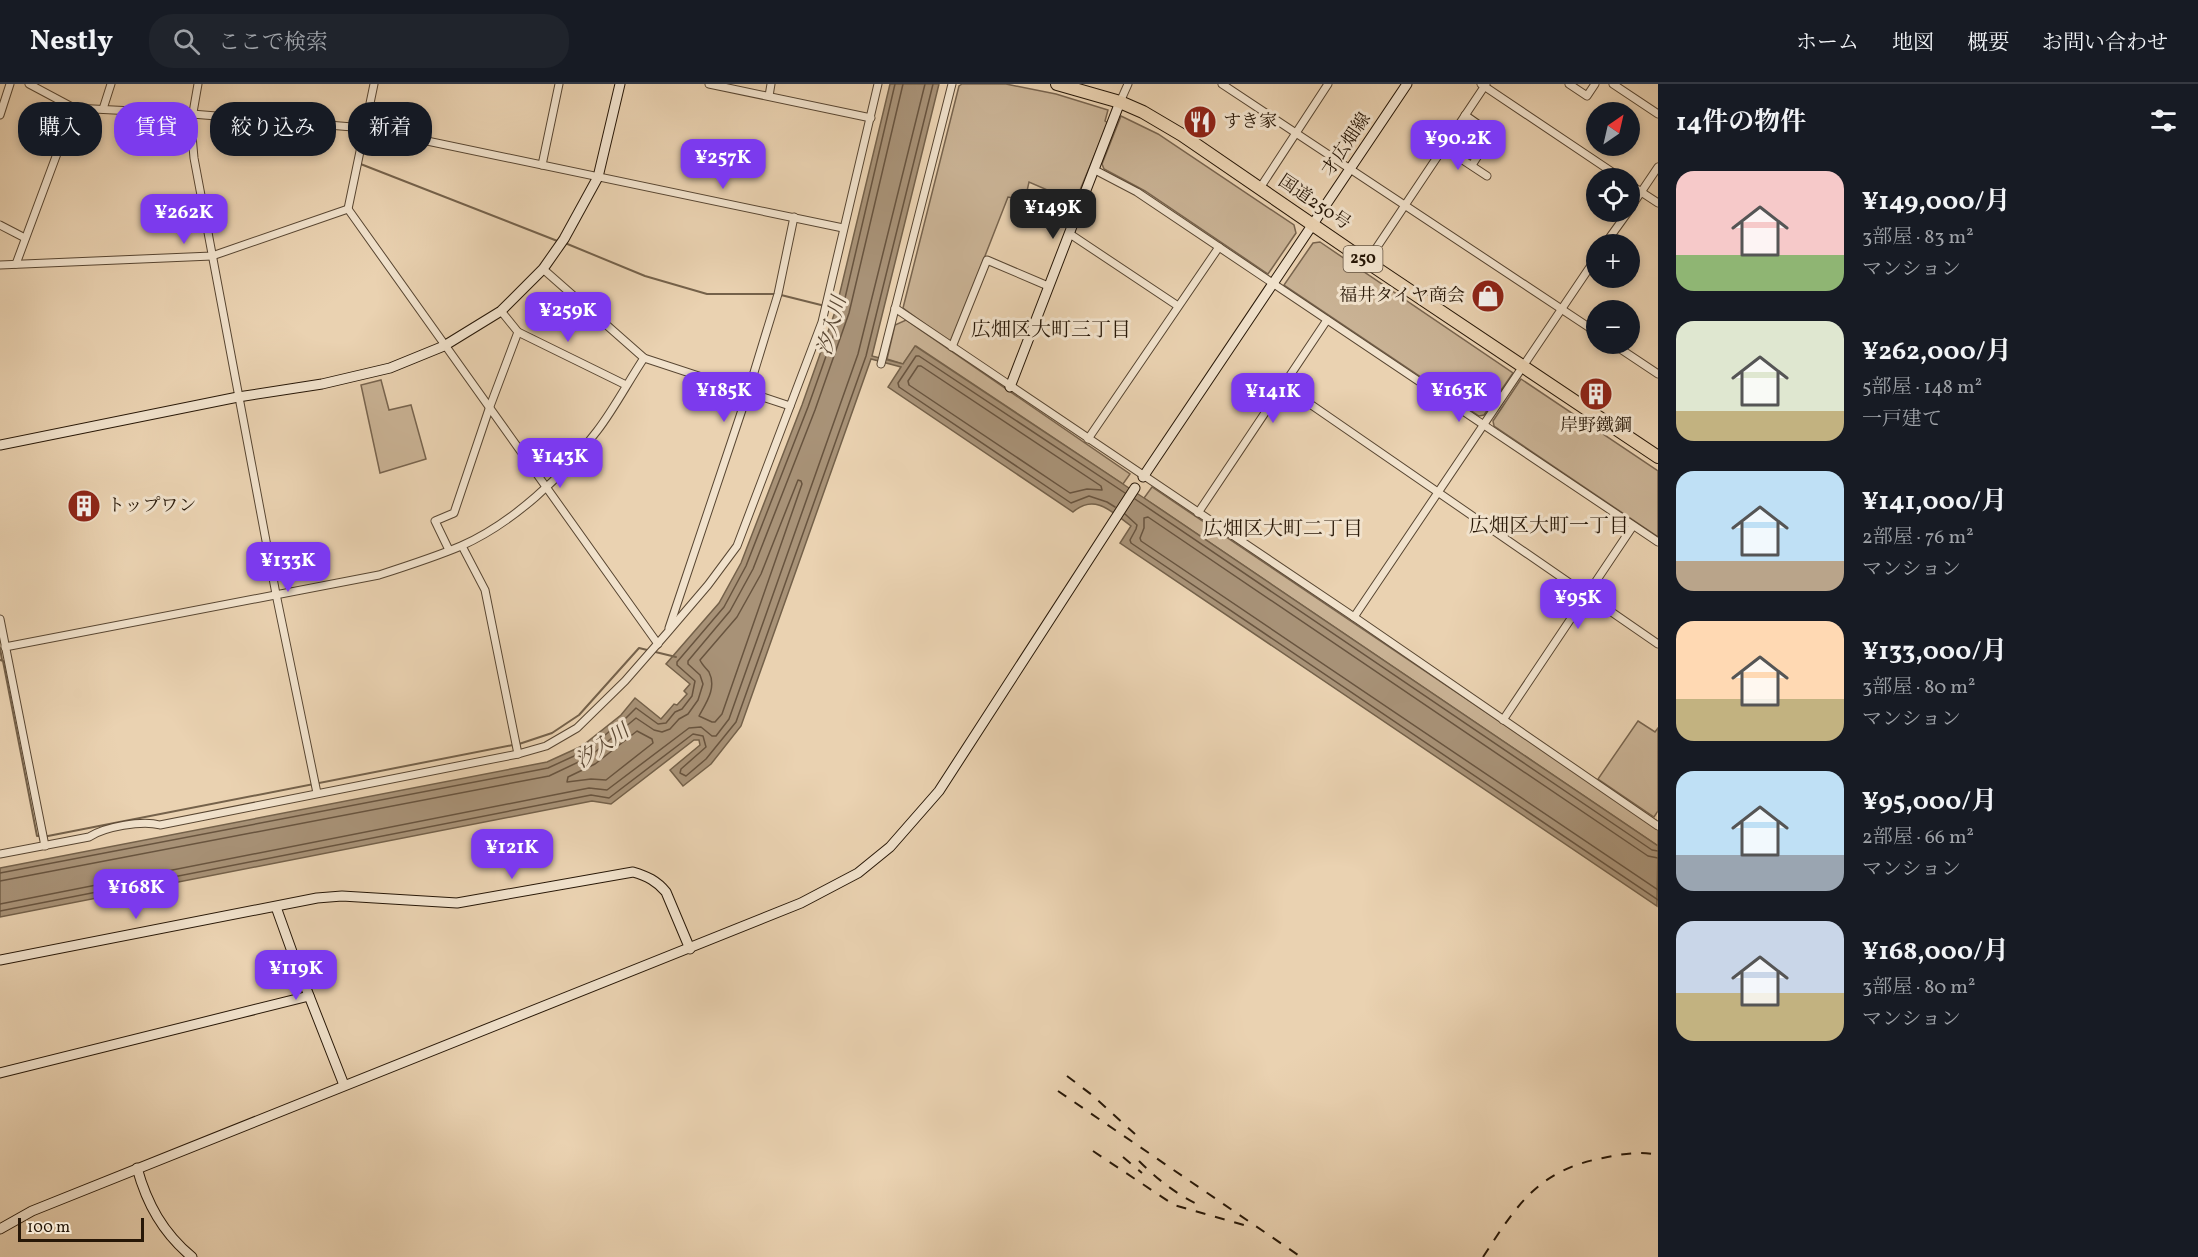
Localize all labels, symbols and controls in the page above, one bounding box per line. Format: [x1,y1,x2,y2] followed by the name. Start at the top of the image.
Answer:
[149,14,569,68] search box
[30,22,113,61] text: Nestly
[170,25,203,58] icon: search
[218,28,328,59] text: ここで検索
[1796,29,1859,58] text: ホーム
[1892,29,1934,58] text: 地図
[1967,29,2009,58] text: 概要
[2042,29,2168,58] text: お問い合わせ
[18,102,102,156] chip: 購入
[114,102,198,156] chip: 賃貸
[210,102,336,156] chip: 絞り込み
[348,102,432,156] chip: 新着
[1586,102,1640,156] north arrow
[1586,102,1640,354] map controls
[1182,104,1218,140] restaurant icon: すき家
[2147,104,2180,137] icon: filters
[1676,105,1806,141] text: 14件の物件
[1317,108,1377,182] street label: 才広畑線
[1223,110,1277,135] place label: すき家
[1409,120,1507,171] pin: ¥90.2K
[1425,125,1491,153] text: ¥90.2K
[681,139,765,190] pin: ¥257K
[695,144,751,172] text: ¥257K
[1586,168,1640,222] button: locate
[1273,169,1355,237] street label: 国道250号
[1862,184,2010,220] text: ¥149,000/月
[1011,189,1095,240] pin: ¥149K
[142,194,226,245] pin: ¥262K
[1024,194,1082,222] text: ¥149K
[1724,195,1796,267] icon: home
[155,199,213,227] text: ¥262K
[1862,224,1974,252] text: 3部屋 · 83 m²
[1586,234,1640,288] button: +
[1344,246,1382,272] road number: 250
[1862,256,1961,284] text: マンション
[1470,278,1506,314] shop icon: 福井タイヤ商会
[1339,284,1465,309] place label: 福井タイヤ商会
[812,291,855,359] water label: 汐入川
[526,292,610,343] pin: ¥259K
[539,297,597,325] text: ¥259K
[1586,300,1640,354] button: −
[971,317,1131,345] district label: 広畑区大町三丁目
[1862,334,2012,370] text: ¥262,000/月
[1724,345,1796,417] icon: home
[682,372,766,423] pin: ¥185K
[1417,372,1501,423] pin: ¥163K
[1231,373,1315,424] pin: ¥141K
[1862,374,1982,402] text: 5部屋 · 148 m²
[1578,376,1614,412] building icon: 岸野鐵鋼
[696,377,752,405] text: ¥185K
[1431,377,1487,405] text: ¥163K
[1245,378,1301,406] text: ¥141K
[1862,406,1942,434] text: 一戸建て
[1560,414,1632,439] place label: 岸野鐵鋼
[518,438,602,489] pin: ¥143K
[532,443,588,471] text: ¥143K
[1862,484,2007,520] text: ¥141,000/月
[66,488,102,524] building icon: トップワン
[107,494,196,519] place label: トップワン
[1724,495,1796,567] icon: home
[1469,513,1629,541] district label: 広畑区大町一丁目
[1203,516,1363,544] district label: 広畑区大町二丁目
[1862,524,1974,552] text: 2部屋 · 76 m²
[246,542,330,593] pin: ¥133K
[260,547,316,575] text: ¥133K
[1862,556,1961,584] text: マンション
[1542,579,1614,630] pin: ¥95K
[1554,584,1602,612] text: ¥95K
[1862,634,2007,670] text: ¥133,000/月
[1724,645,1796,717] icon: home
[1862,674,1975,702] text: 3部屋 · 80 m²
[1862,706,1961,734] text: マンション
[570,717,637,776] water label: 汐入川
[1862,784,1997,820] text: ¥95,000/月
[1724,795,1796,867] icon: home
[1862,824,1974,852] text: 2部屋 · 66 m²
[470,829,554,880] pin: ¥121K
[485,834,539,862] text: ¥121K
[1862,856,1961,884] text: マンション
[94,869,178,920] pin: ¥168K
[107,874,165,902] text: ¥168K
[1862,934,2009,970] text: ¥168,000/月
[1724,945,1796,1017] icon: home
[254,950,338,1001] pin: ¥119K
[269,955,323,983] text: ¥119K
[1862,974,1975,1002] text: 3部屋 · 80 m²
[1862,1006,1961,1034] text: マンション
[18,1215,144,1242] scale bar
[27,1217,70,1239] text: 100 m

